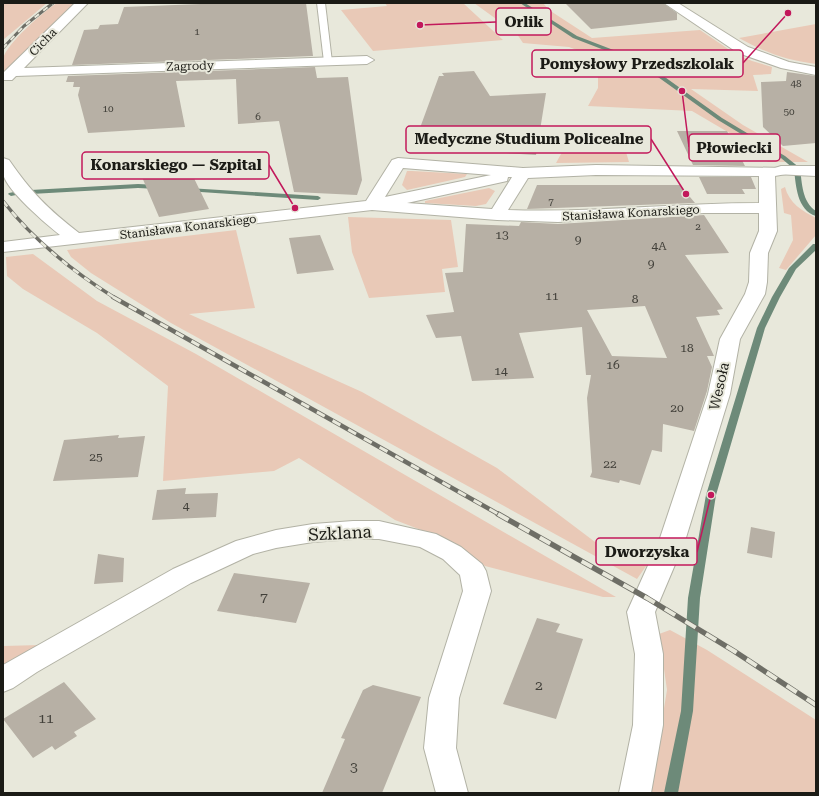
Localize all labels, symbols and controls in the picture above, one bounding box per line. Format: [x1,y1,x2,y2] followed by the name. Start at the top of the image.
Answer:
[496,8,551,35] callout: Orlik
[504,13,544,31] text: Orlik
[26,25,60,59] street label: Cicha
[194,26,200,37] house number: 1
[532,50,743,77] callout: Pomysłowy Przedszkolak
[540,55,735,73] text: Pomysłowy Przedszkolak
[166,58,215,74] street label: Zagrody
[790,78,802,89] house number: 48
[102,103,114,114] house number: 10
[783,106,795,117] house number: 50
[255,111,261,122] house number: 6
[406,126,651,153] callout: Medyczne Studium Policealne
[414,130,644,148] text: Medyczne Studium Policealne
[689,134,780,161] callout: Płowiecki
[696,139,772,157] text: Płowiecki
[82,152,269,179] callout: Konarskiego — Szpital
[90,156,262,174] text: Konarskiego — Szpital
[548,196,554,207] house number: 7
[562,202,700,224] street label: Stanisława Konarskiego
[119,212,257,242] street label: Stanisława Konarskiego
[695,221,701,232] house number: 2
[495,228,509,242] house number: 13
[575,233,582,247] house number: 9
[651,239,667,253] house number: 4A
[648,257,655,271] house number: 9
[545,289,559,303] house number: 11
[632,292,639,306] house number: 8
[680,341,694,355] house number: 18
[606,358,620,372] house number: 16
[706,360,732,411] street label: Wesoła
[494,364,508,378] house number: 14
[670,401,684,415] house number: 20
[89,450,103,464] house number: 25
[603,457,617,471] house number: 22
[183,499,190,513] house number: 4
[308,521,372,545] street label: Szklana
[596,538,697,565] callout: Dworzyska
[605,543,690,561] text: Dworzyska
[260,589,268,605] house number: 7
[535,677,543,693] house number: 2
[38,710,54,726] house number: 11
[350,759,358,775] house number: 3

